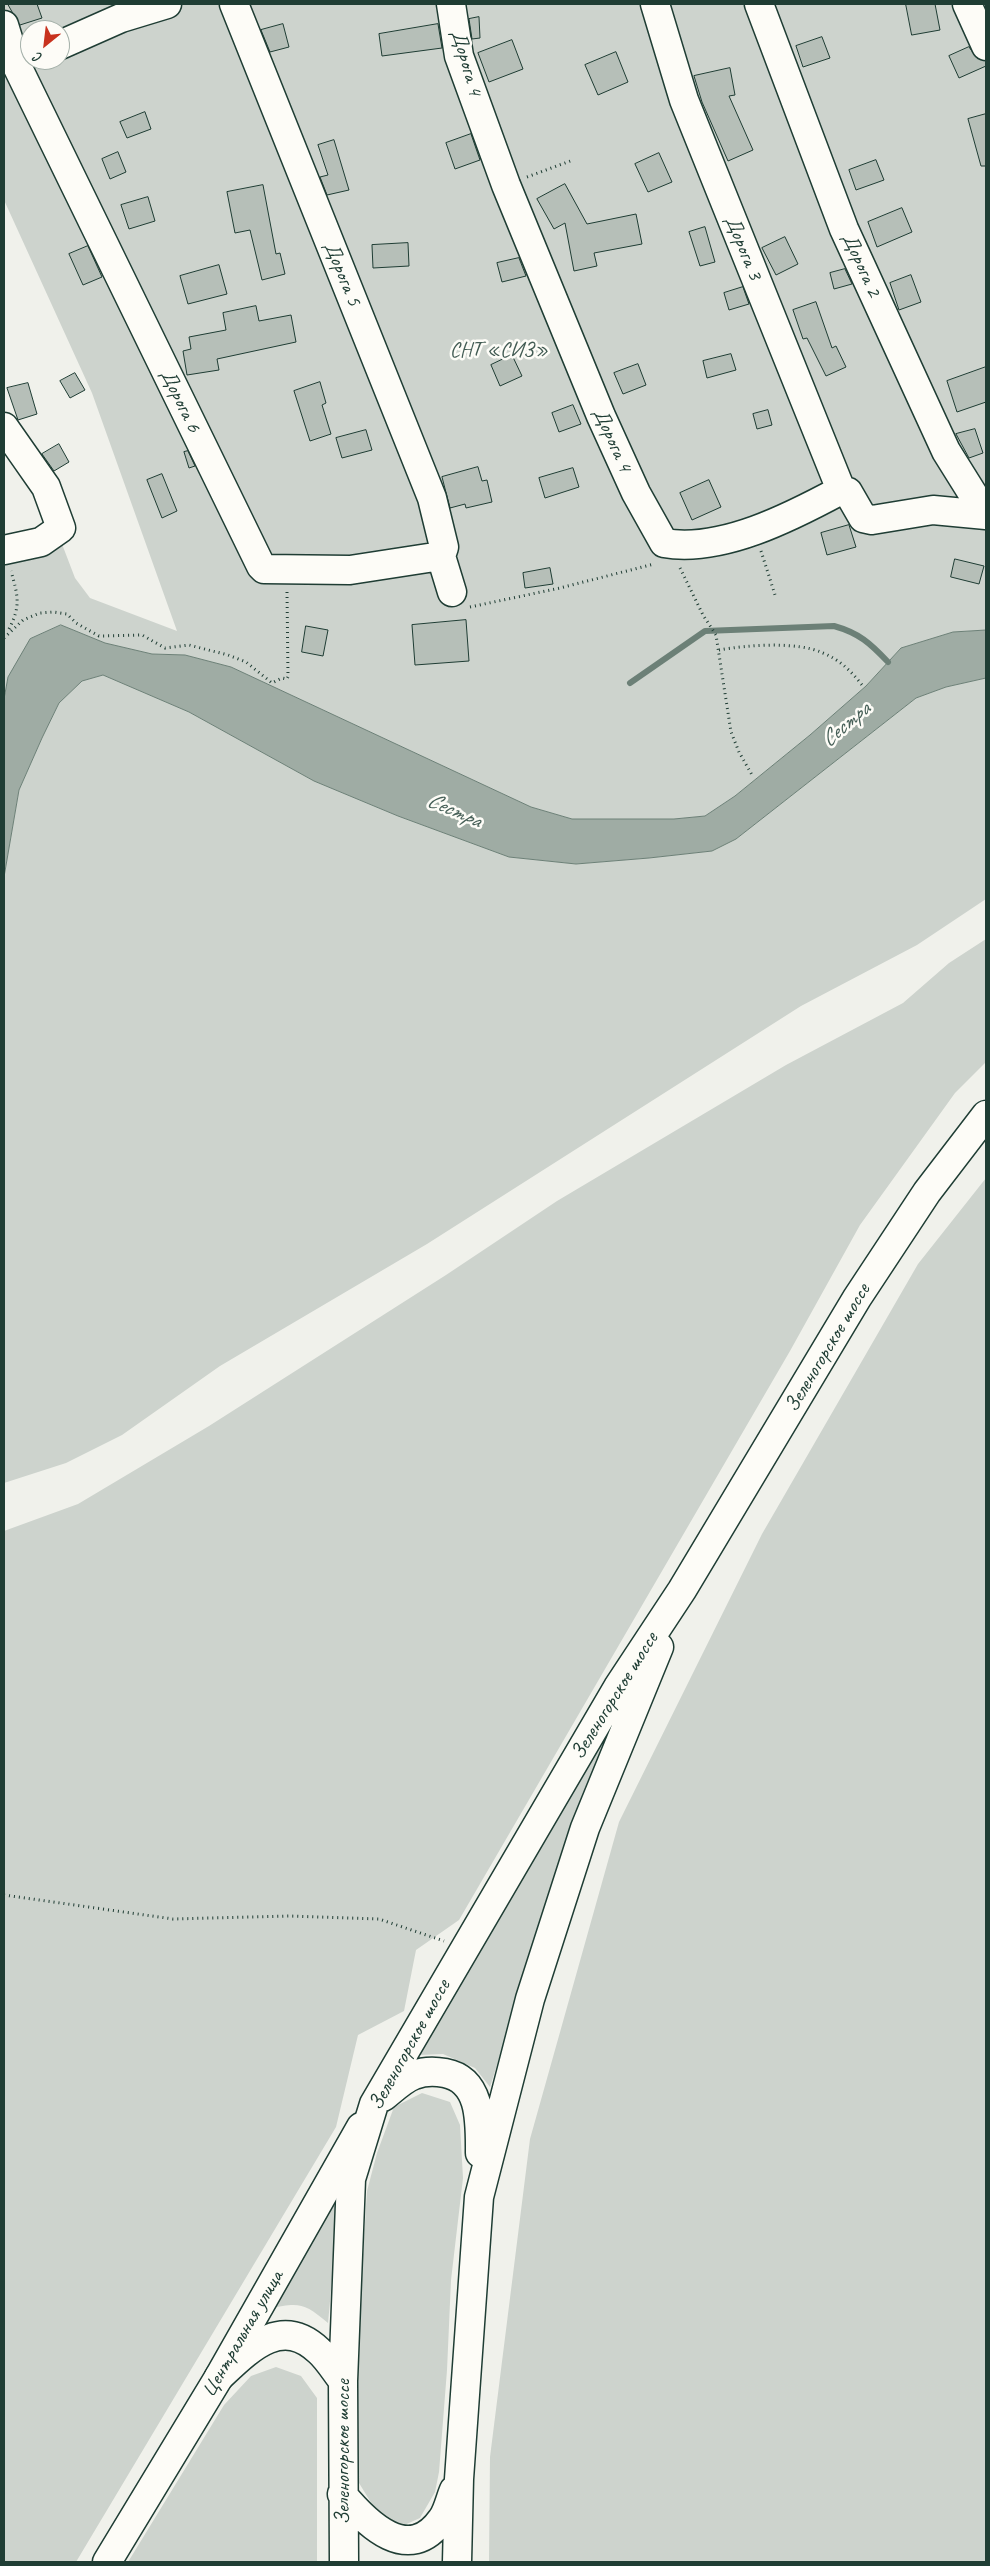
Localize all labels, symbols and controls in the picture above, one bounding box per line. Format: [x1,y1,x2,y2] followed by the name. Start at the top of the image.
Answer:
[20,20,70,70] north arrow
[445,27,487,99] street label: Дорога 4
[31,49,45,67] text: С
[719,212,767,284] street label: Дорога 3
[836,229,886,301] street label: Дорога 2
[318,238,366,310] street label: Дорога 5
[450,337,548,363] park label: СНТ «СИЗ»
[154,365,206,437] street label: Дорога 6
[587,404,637,476] street label: Дорога 4
[816,697,876,753] water label: Сестра
[423,788,485,834] water label: Сестра
[780,1279,876,1417] street label: Зеленогорское шоссе
[566,1628,664,1764] street label: Зеленогорское шоссе
[364,1975,456,2115] street label: Зеленогорское шоссе
[197,2266,289,2402] street label: Центральная улица
[330,2379,356,2525] street label: Зеленогорское шоссе

